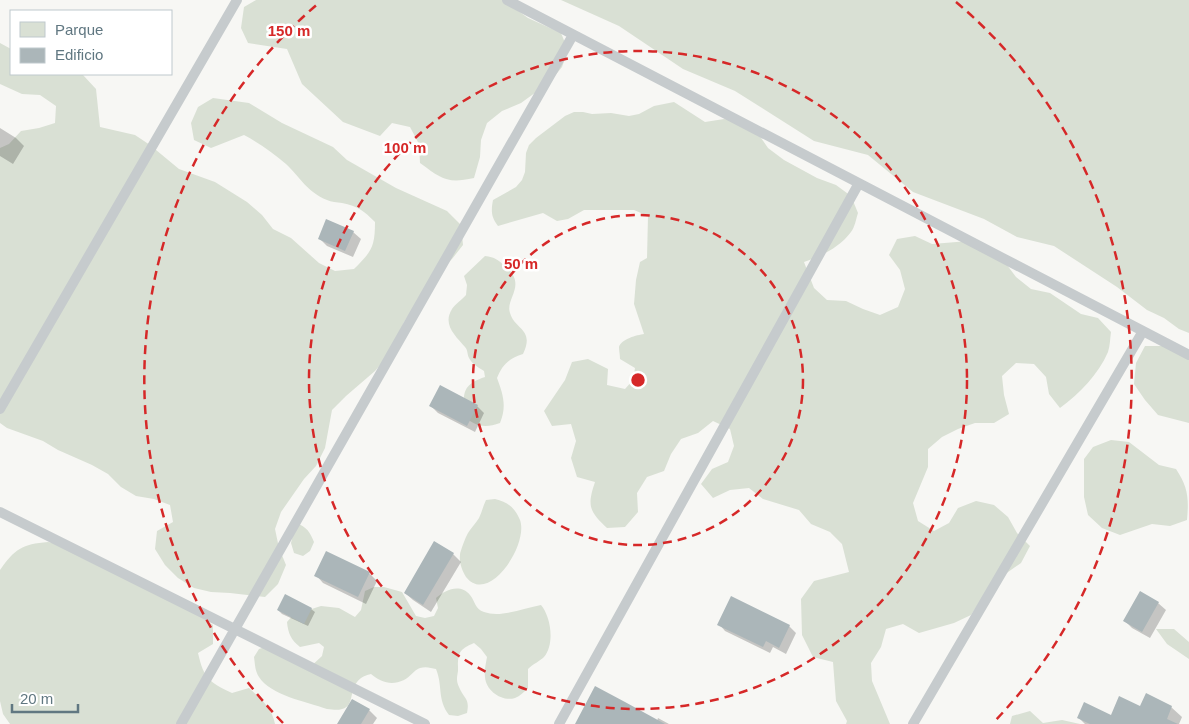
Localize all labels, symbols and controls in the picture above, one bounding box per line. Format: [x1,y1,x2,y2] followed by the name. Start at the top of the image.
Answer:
[10,10,172,75] legend
[55,21,103,38] text: Parque
[268,22,310,39] text: 150 m
[55,46,103,63] text: Edificio
[384,139,426,156] text: 100 m
[504,255,538,272] text: 50 m
[629,371,647,389] centre of rings
[12,682,79,714] scale bar
[20,690,53,707] text: 20 m

